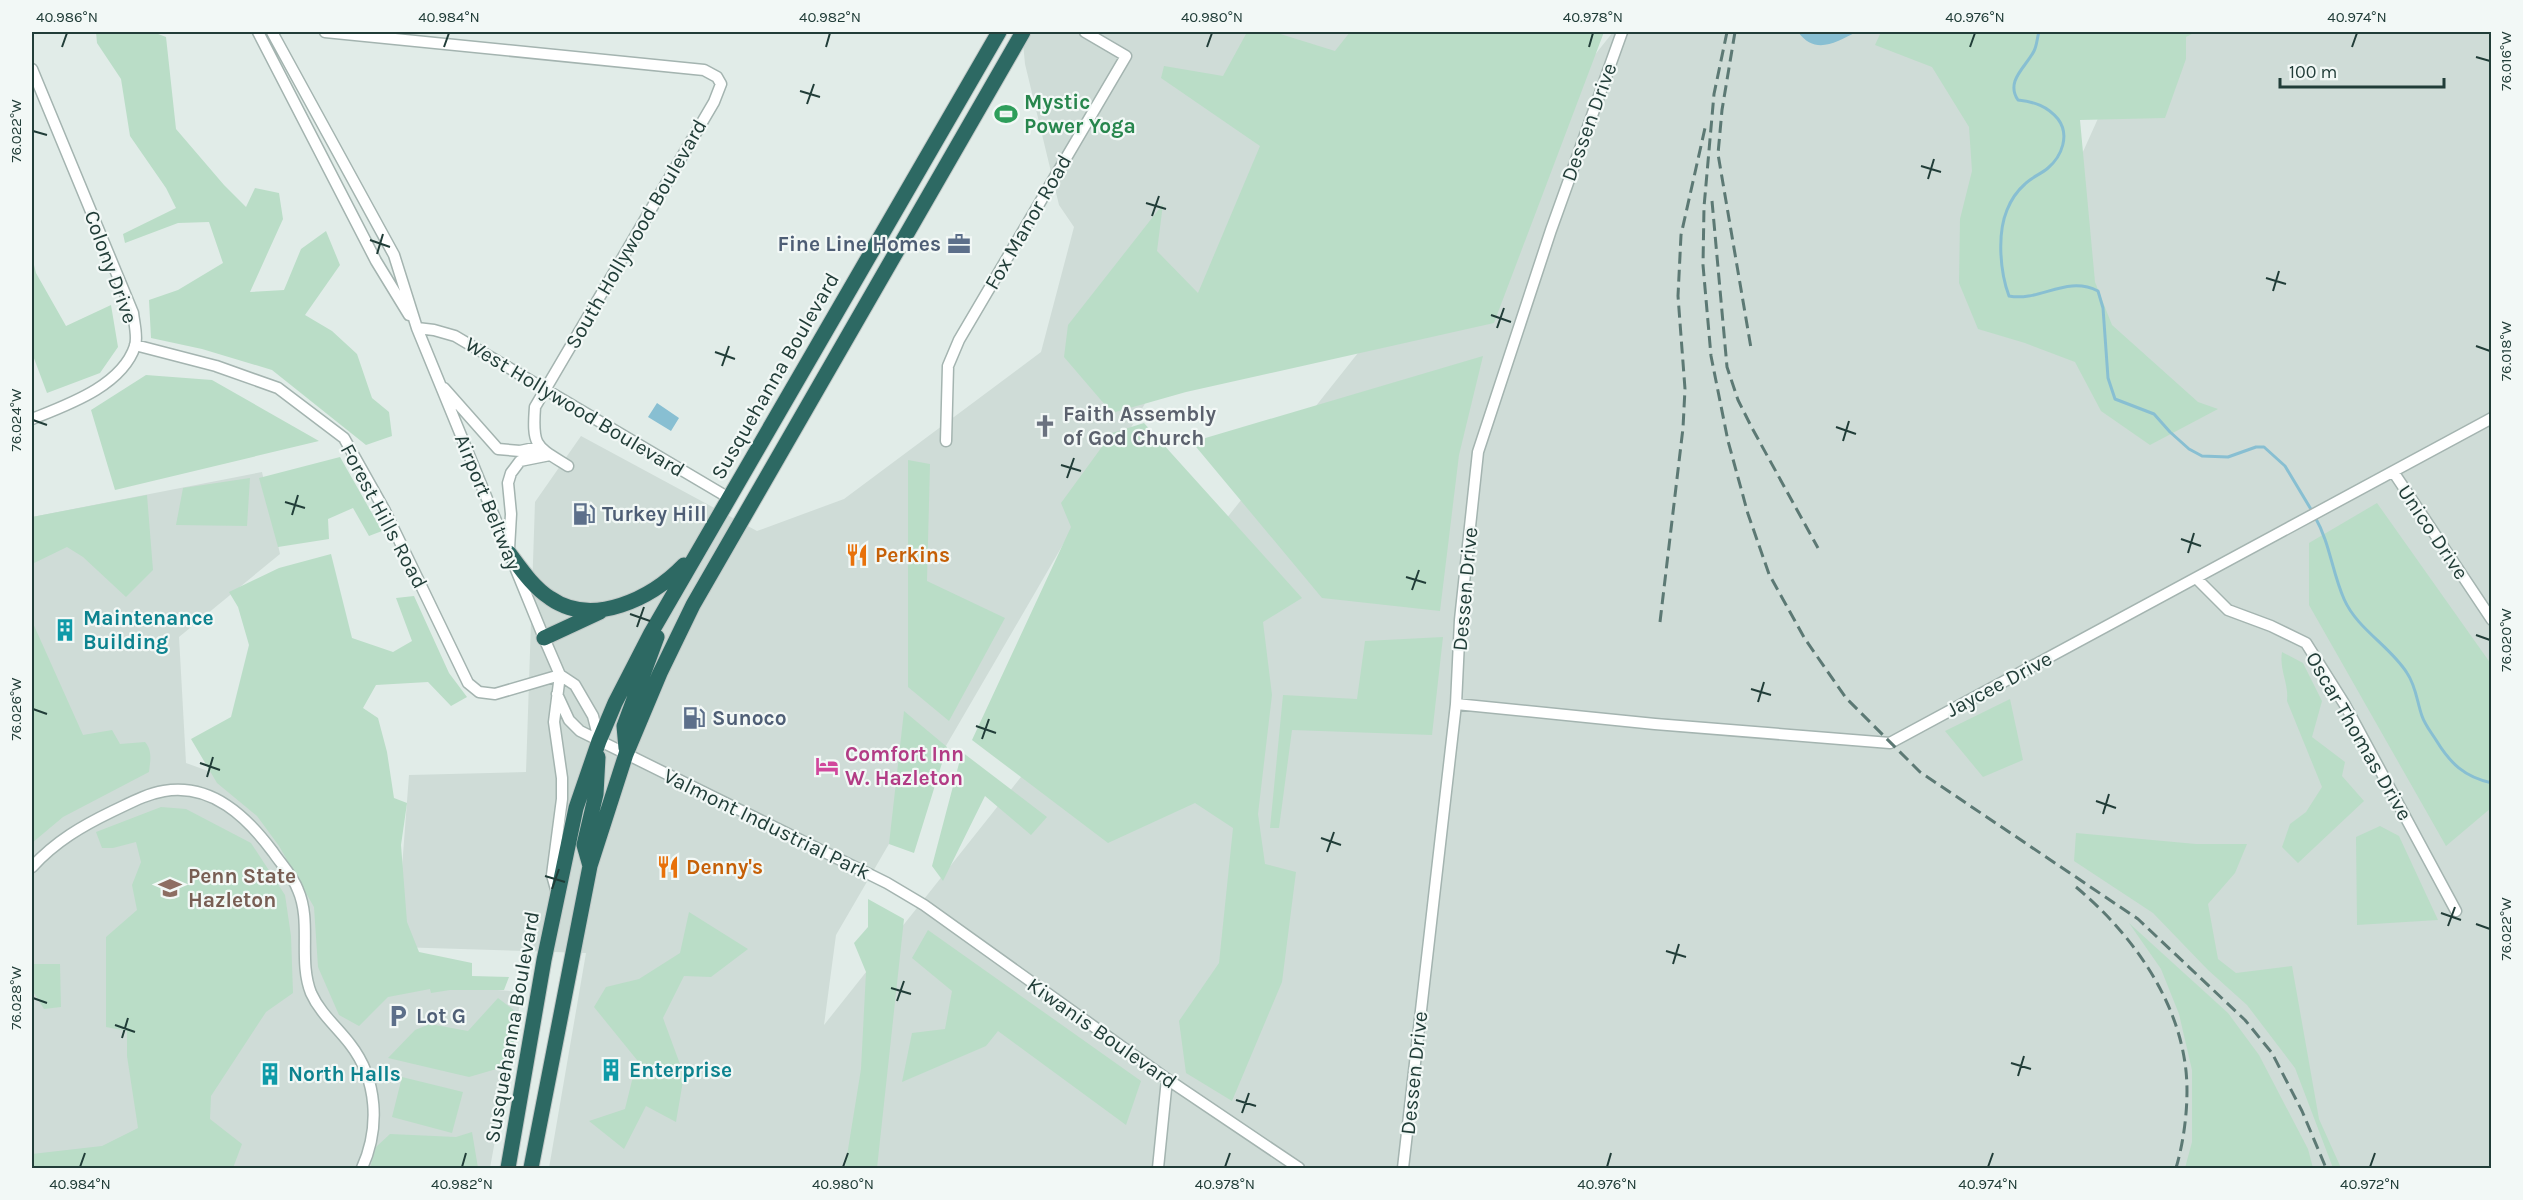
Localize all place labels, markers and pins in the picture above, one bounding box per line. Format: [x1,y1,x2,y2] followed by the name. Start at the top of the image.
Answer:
[1024,90,1136,138] place label: Mystic Power Yoga
[993,101,1019,127] sports icon: Mystic Power Yoga
[946,231,972,257] office icon: Fine Line Homes
[777,232,941,256] place label: Fine Line Homes
[1063,402,1216,450] place label: Faith Assembly of God Church
[1032,413,1058,439] church icon: Faith Assembly of God Church
[571,501,597,527] fuel station icon: Turkey Hill
[602,502,707,526] place label: Turkey Hill
[844,542,870,568] restaurant icon: Perkins
[875,543,950,567] place label: Perkins
[83,606,214,654] place label: Maintenance Building
[52,617,78,643] building icon: Maintenance Building
[681,705,707,731] fuel station icon: Sunoco
[712,706,787,730] place label: Sunoco
[845,742,964,790] place label: Comfort Inn W. Hazleton
[814,753,840,779] hotel icon: Comfort Inn W. Hazleton
[655,854,681,880] restaurant icon: Denny's
[686,855,763,879] place label: Denny's
[188,864,296,912] place label: Penn State Hazleton
[157,875,183,901] school or university icon: Penn State Hazleton
[385,1003,411,1029] parking icon: Lot G
[416,1004,466,1028] place label: Lot G
[598,1057,624,1083] building icon: Enterprise
[629,1058,732,1082] place label: Enterprise
[257,1061,283,1087] building icon: North Halls
[288,1062,401,1086] place label: North Halls

